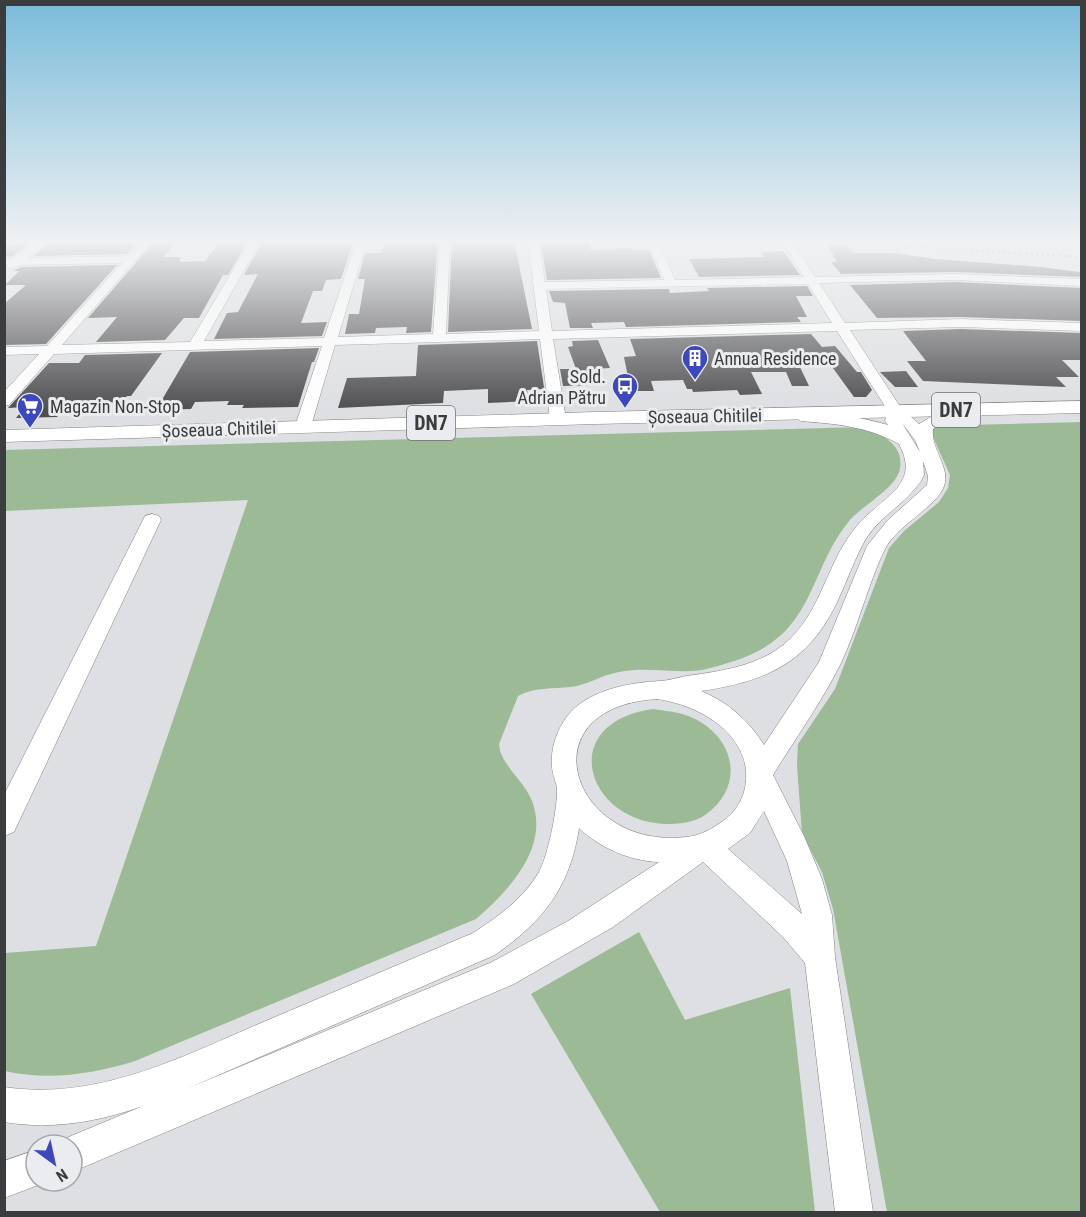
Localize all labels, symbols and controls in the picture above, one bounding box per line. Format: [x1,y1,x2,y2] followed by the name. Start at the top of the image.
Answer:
[680,343,710,381] building icon: Annua Residence
[714,348,836,369] place label: Annua Residence
[518,366,606,408] place label: Sold. Adrian Pătru
[610,371,640,409] bus stop icon: Sold. Adrian Pătru
[15,391,45,429] supermarket icon: Magazin Non-Stop
[932,393,980,427] road number: DN7
[50,396,180,417] place label: Magazin Non-Stop
[648,405,762,428] street label: Șoseaua Chitilei
[407,406,455,440] road number: DN7
[162,417,277,442] street label: Șoseaua Chitilei
[24,1133,84,1193] north arrow
[53,1165,71,1186] text: N

